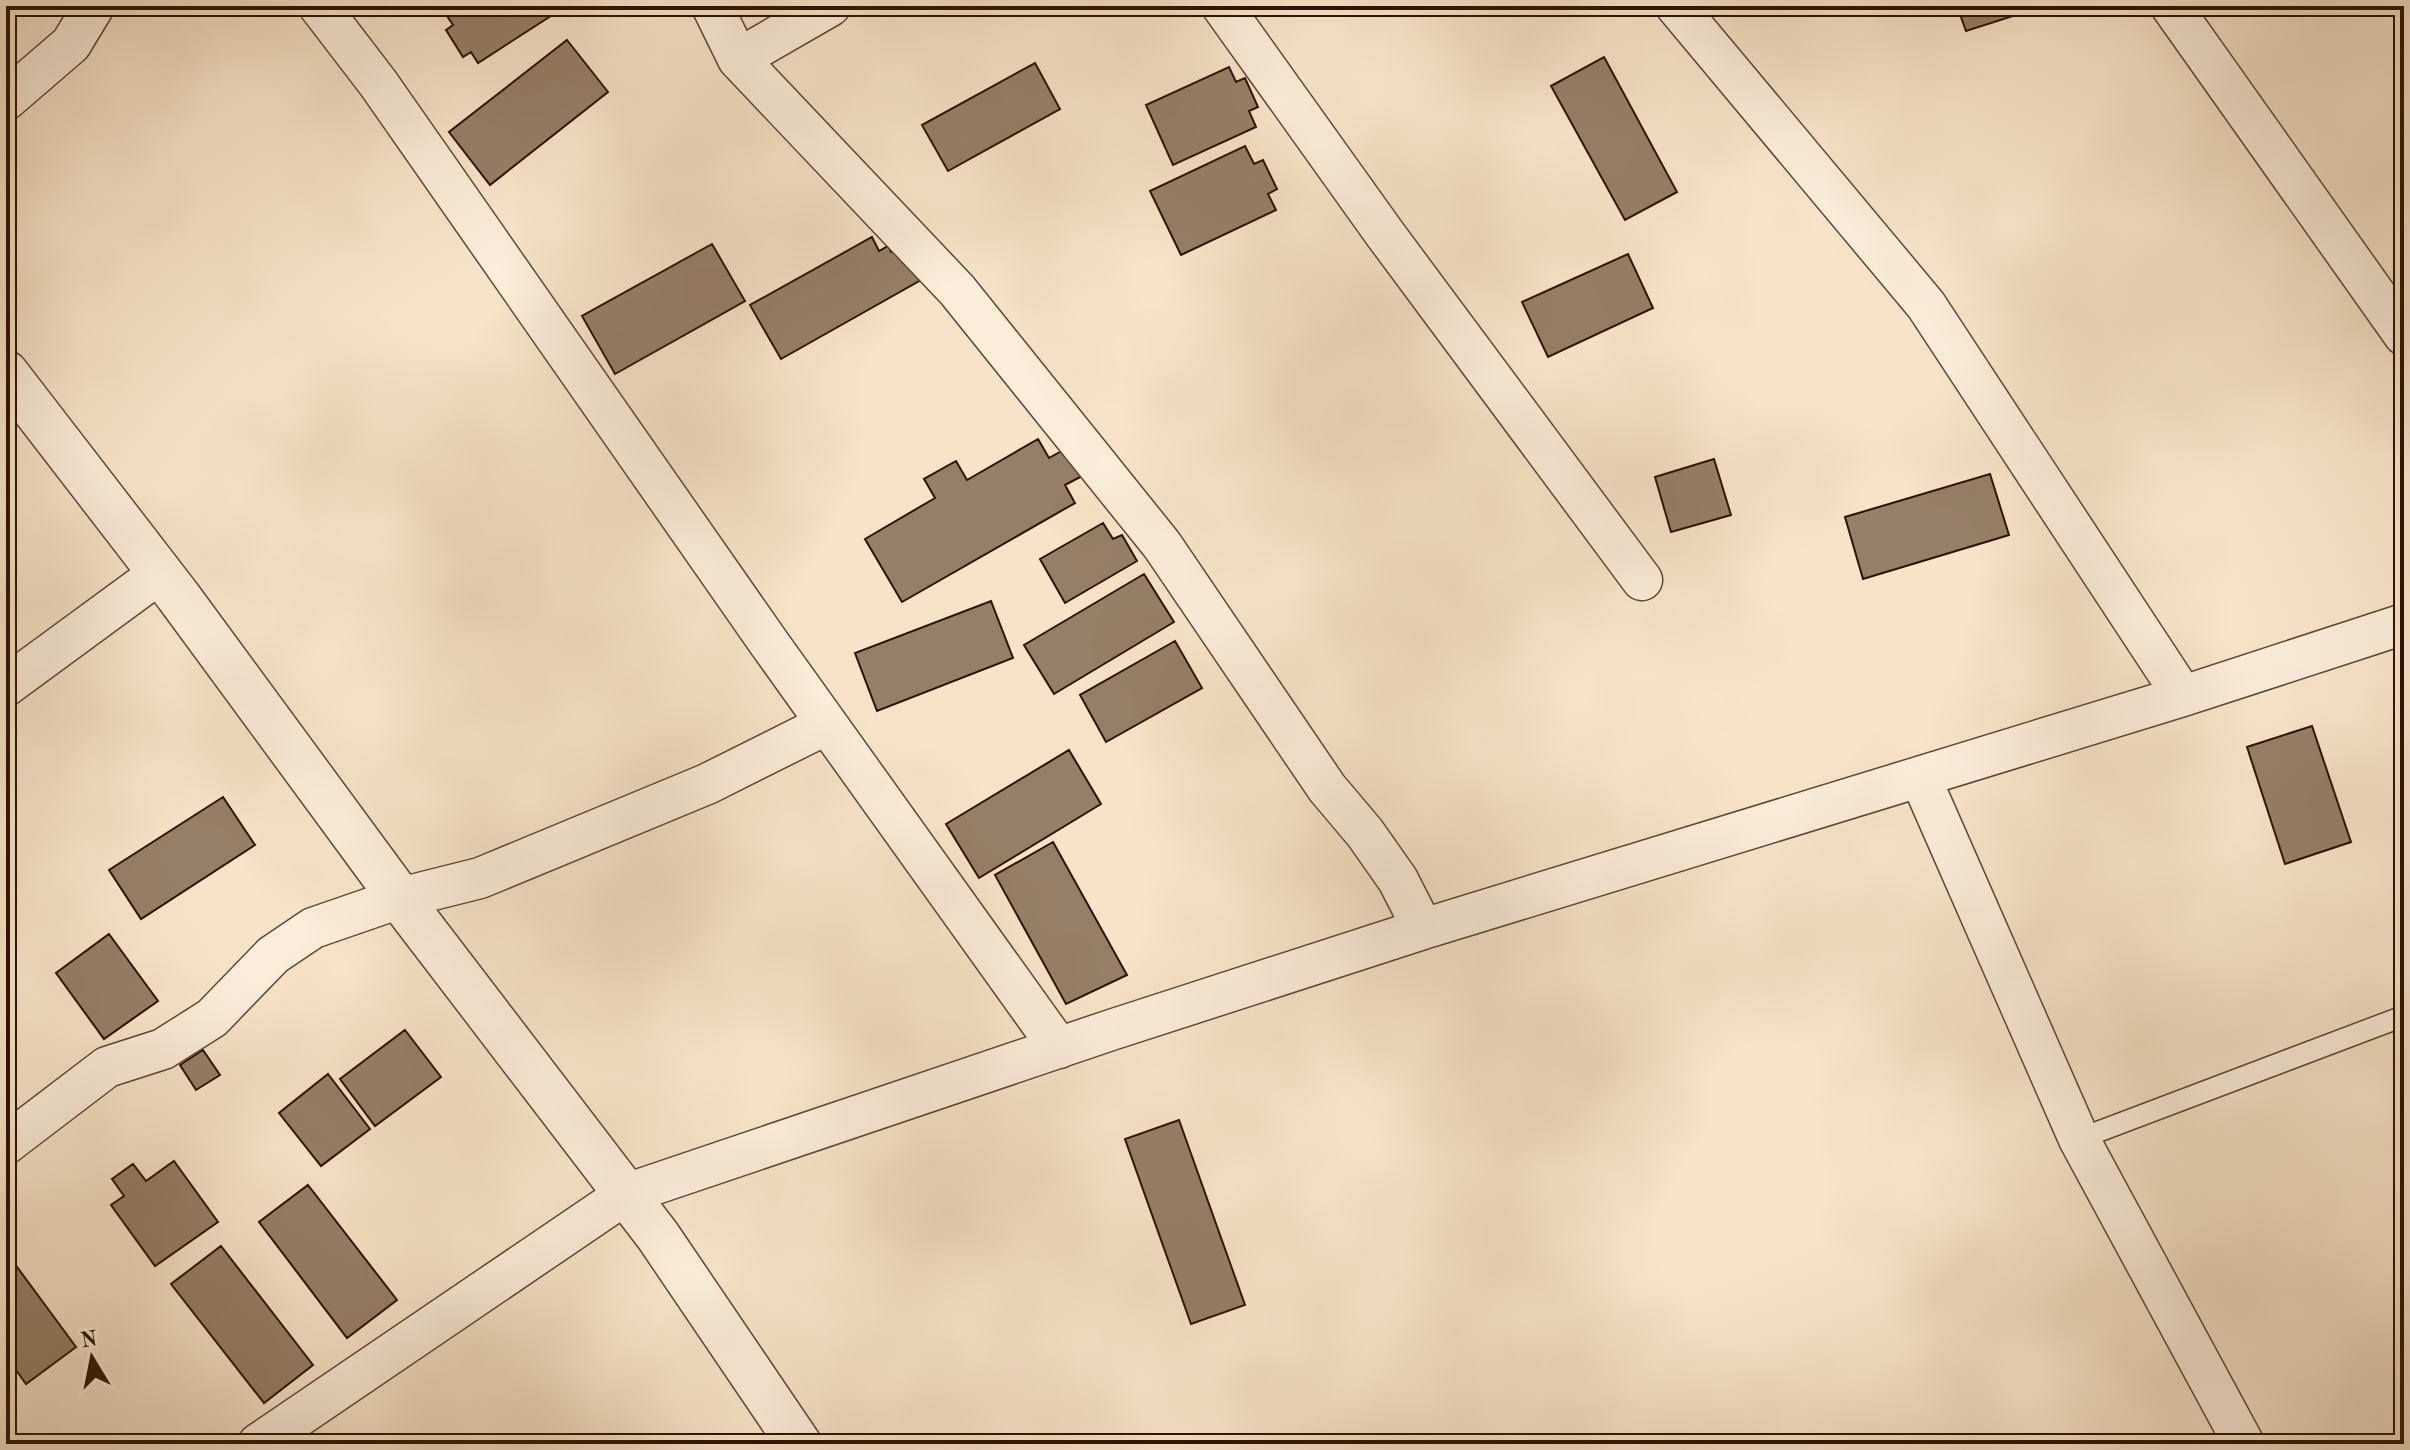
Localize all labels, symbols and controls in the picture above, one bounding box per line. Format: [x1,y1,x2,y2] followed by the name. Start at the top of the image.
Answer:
[52,1318,132,1398] north arrow
[79,1328,99,1353] text: N

